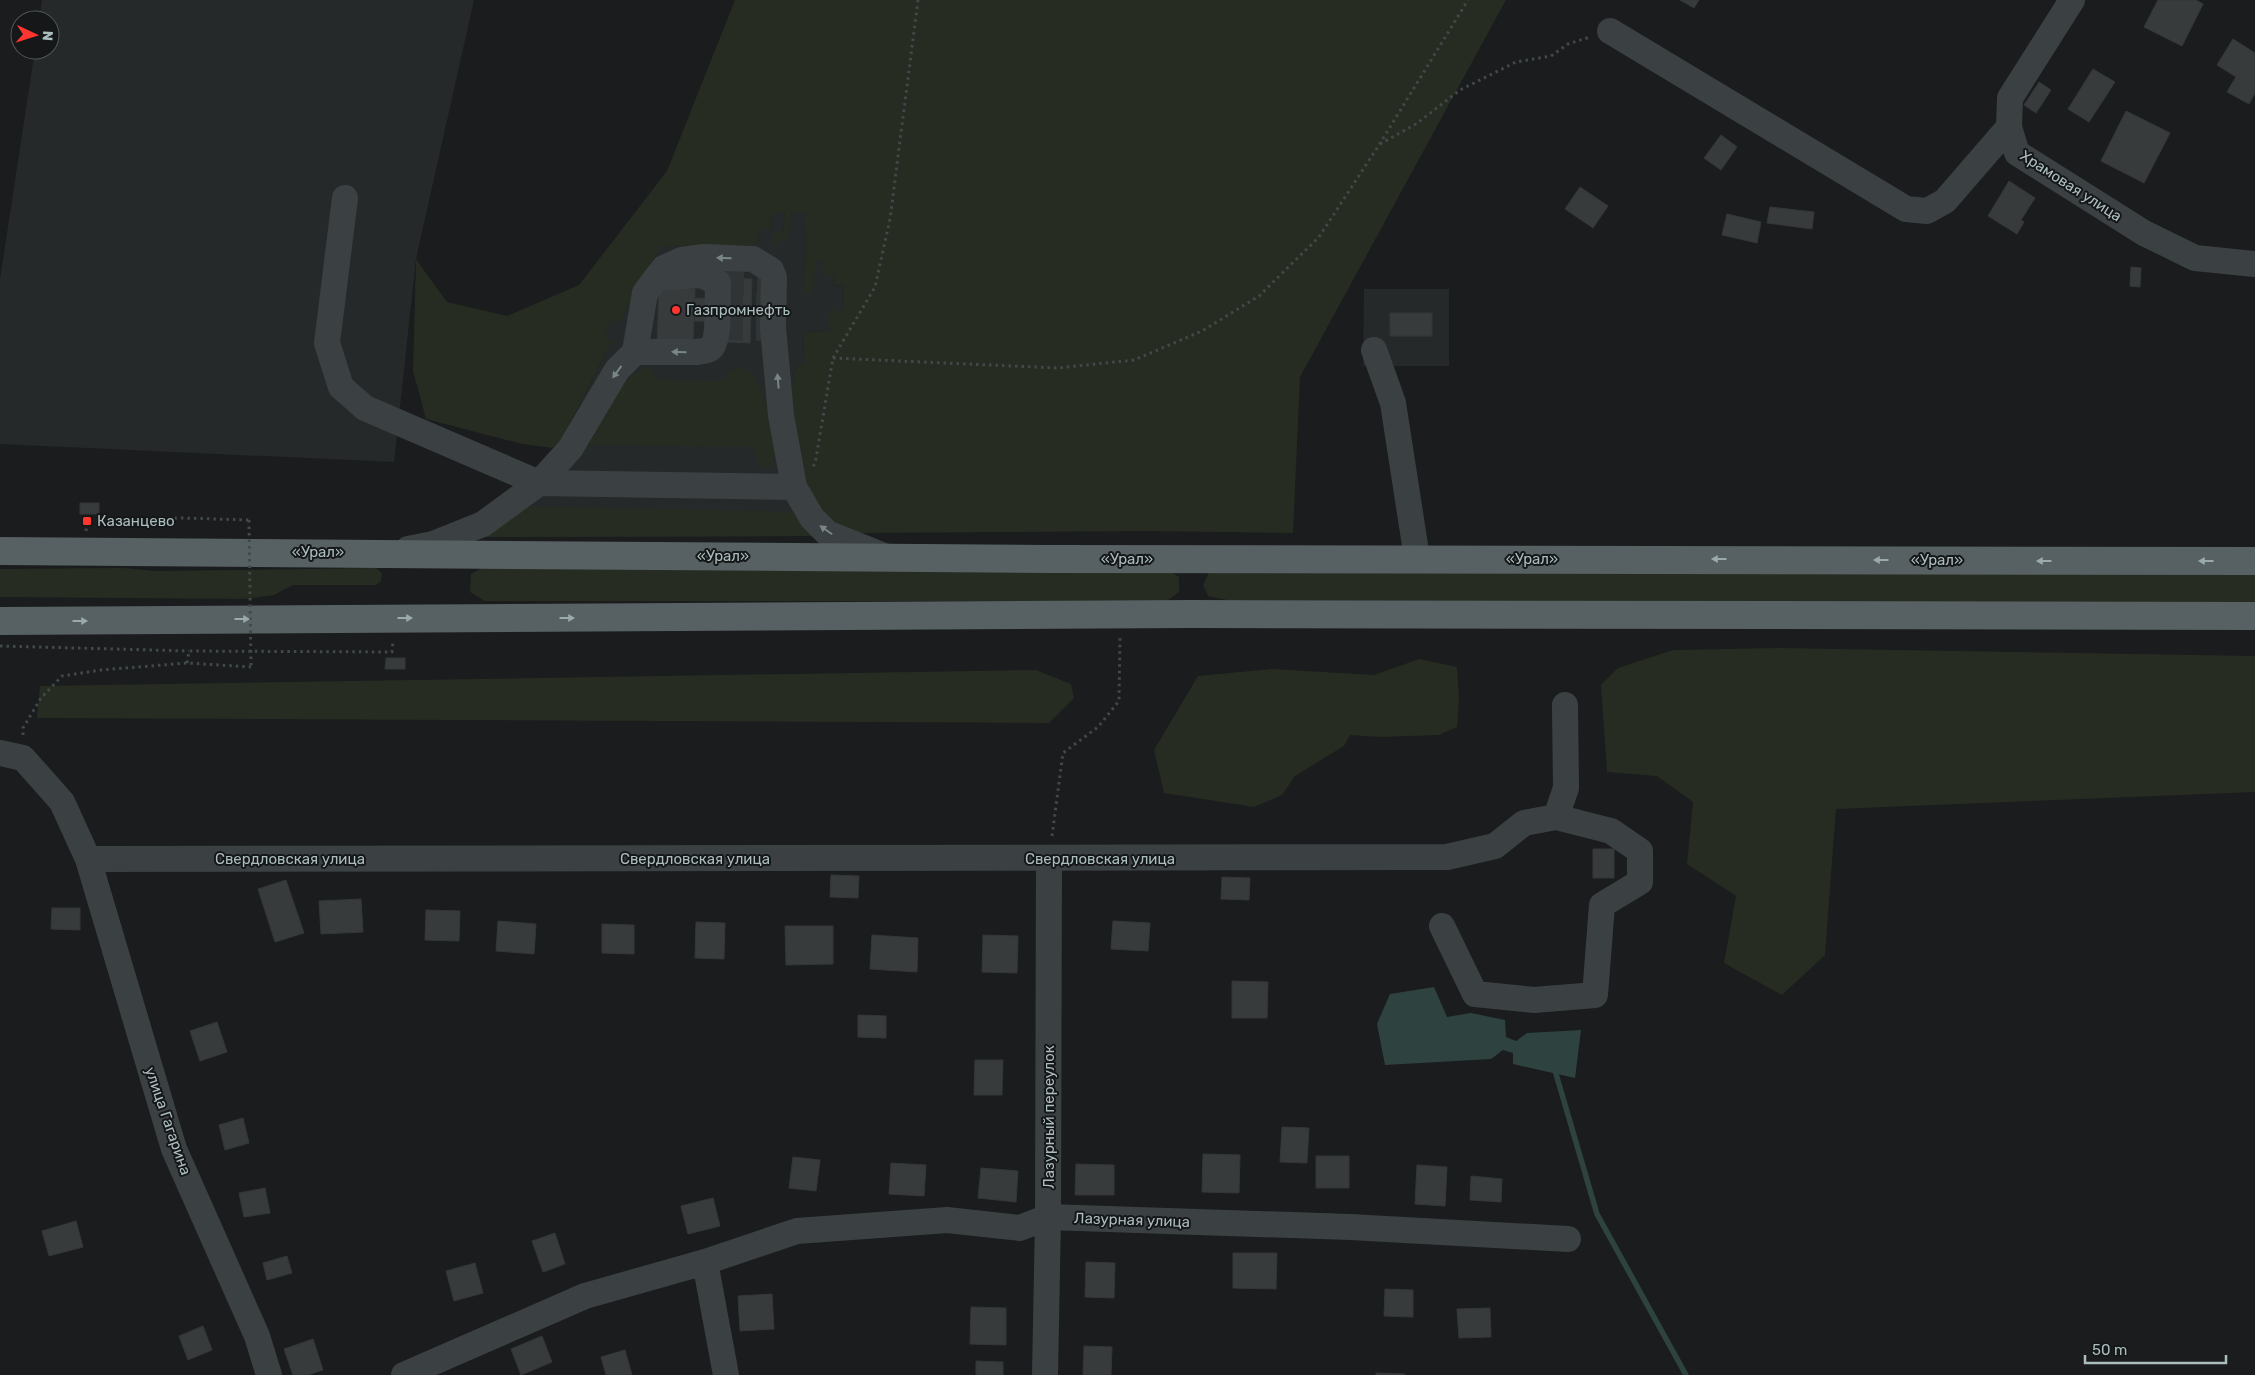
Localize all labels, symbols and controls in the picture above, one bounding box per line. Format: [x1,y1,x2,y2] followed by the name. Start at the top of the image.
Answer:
[10,10,60,60] north arrow
[39,30,56,41] text: N
[2017,147,2125,225] street label: Храмовая улица
[716,254,732,262] one-way arrow
[686,301,790,319] place label: Газпромнефть
[670,304,682,316] marker: Газпромнефть
[671,348,687,356] one-way arrow
[612,365,622,378] one-way arrow
[774,373,782,389] one-way arrow
[97,512,175,530] place label: Казанцево
[81,515,93,527] marker: Казанцево
[820,525,833,535] one-way arrow
[292,543,344,561] street label: «Урал»
[697,547,749,565] street label: «Урал»
[1101,550,1153,568] street label: «Урал»
[1506,550,1558,568] street label: «Урал»
[1911,551,1963,569] street label: «Урал»
[1711,555,1727,563] one-way arrow
[1873,556,1889,564] one-way arrow
[2036,557,2052,565] one-way arrow
[2198,557,2214,565] one-way arrow
[397,614,413,622] one-way arrow
[559,614,575,622] one-way arrow
[234,615,250,623] one-way arrow
[72,617,88,625] one-way arrow
[215,850,365,868] street label: Свердловская улица
[620,850,770,868] street label: Свердловская улица
[1025,850,1175,868] street label: Свердловская улица
[1040,1045,1058,1189] street label: Лазурный переулок
[141,1065,195,1177] street label: улица Гагарина
[1074,1209,1190,1231] street label: Лазурная улица
[2085,1332,2226,1364] scale bar
[2092,1341,2127,1359] text: 50 m

